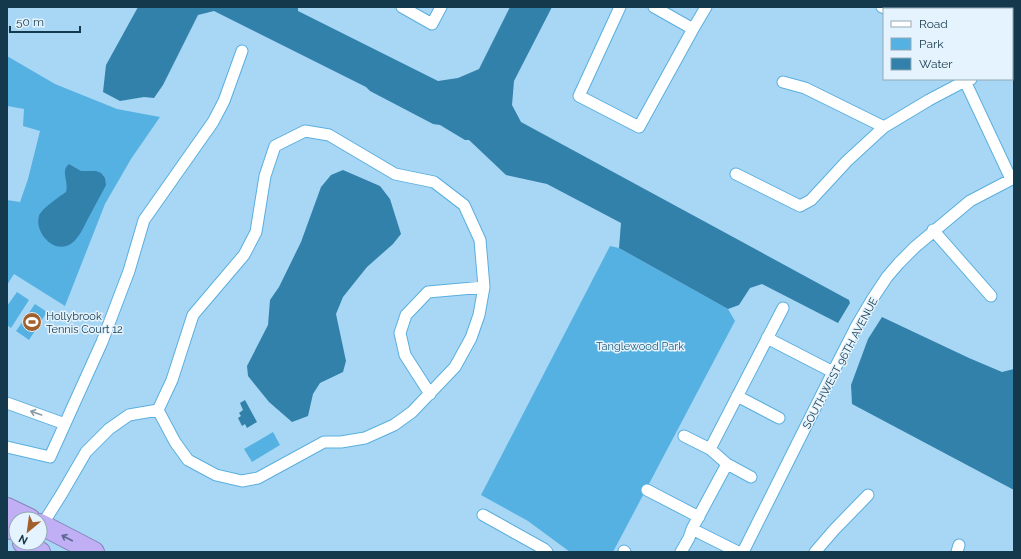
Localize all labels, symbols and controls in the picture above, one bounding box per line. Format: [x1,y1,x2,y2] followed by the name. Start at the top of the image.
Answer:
[10,8,80,34] scale bar
[883,8,1013,80] legend
[16,15,44,29] text: 50 m
[919,17,948,31] text: Road
[919,37,944,51] text: Park
[919,57,953,71] text: Water
[800,295,881,431] street label: SOUTHWEST 96TH AVENUE
[46,310,123,336] place label: Hollybrook Tennis Court 12
[21,311,43,333] sports icon: Hollybrook Tennis Court 12
[596,340,684,353] park label: Tanglewood Park
[31,409,43,417] one-way arrow
[8,511,48,551] north arrow
[17,532,30,547] text: N
[61,534,73,541] one-way arrow

